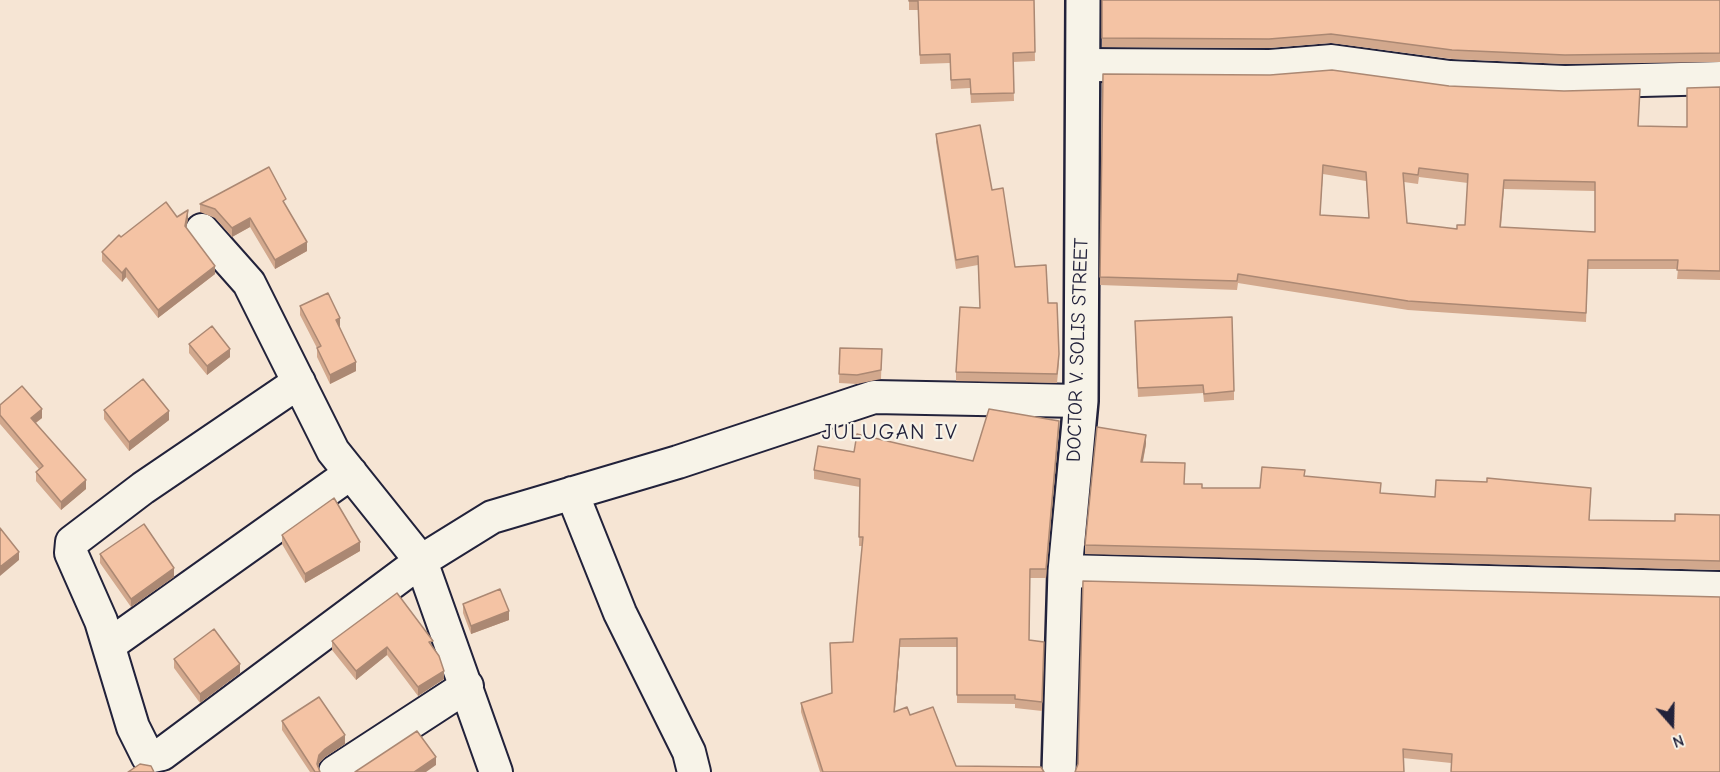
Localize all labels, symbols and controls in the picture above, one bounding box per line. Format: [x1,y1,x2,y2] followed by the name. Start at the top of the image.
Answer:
[1062,237,1094,463] street label: DOCTOR V. SOLIS STREET
[822,420,958,446] district label: JULUGAN IV
[1642,694,1702,754] north arrow
[1670,731,1686,751] text: N

